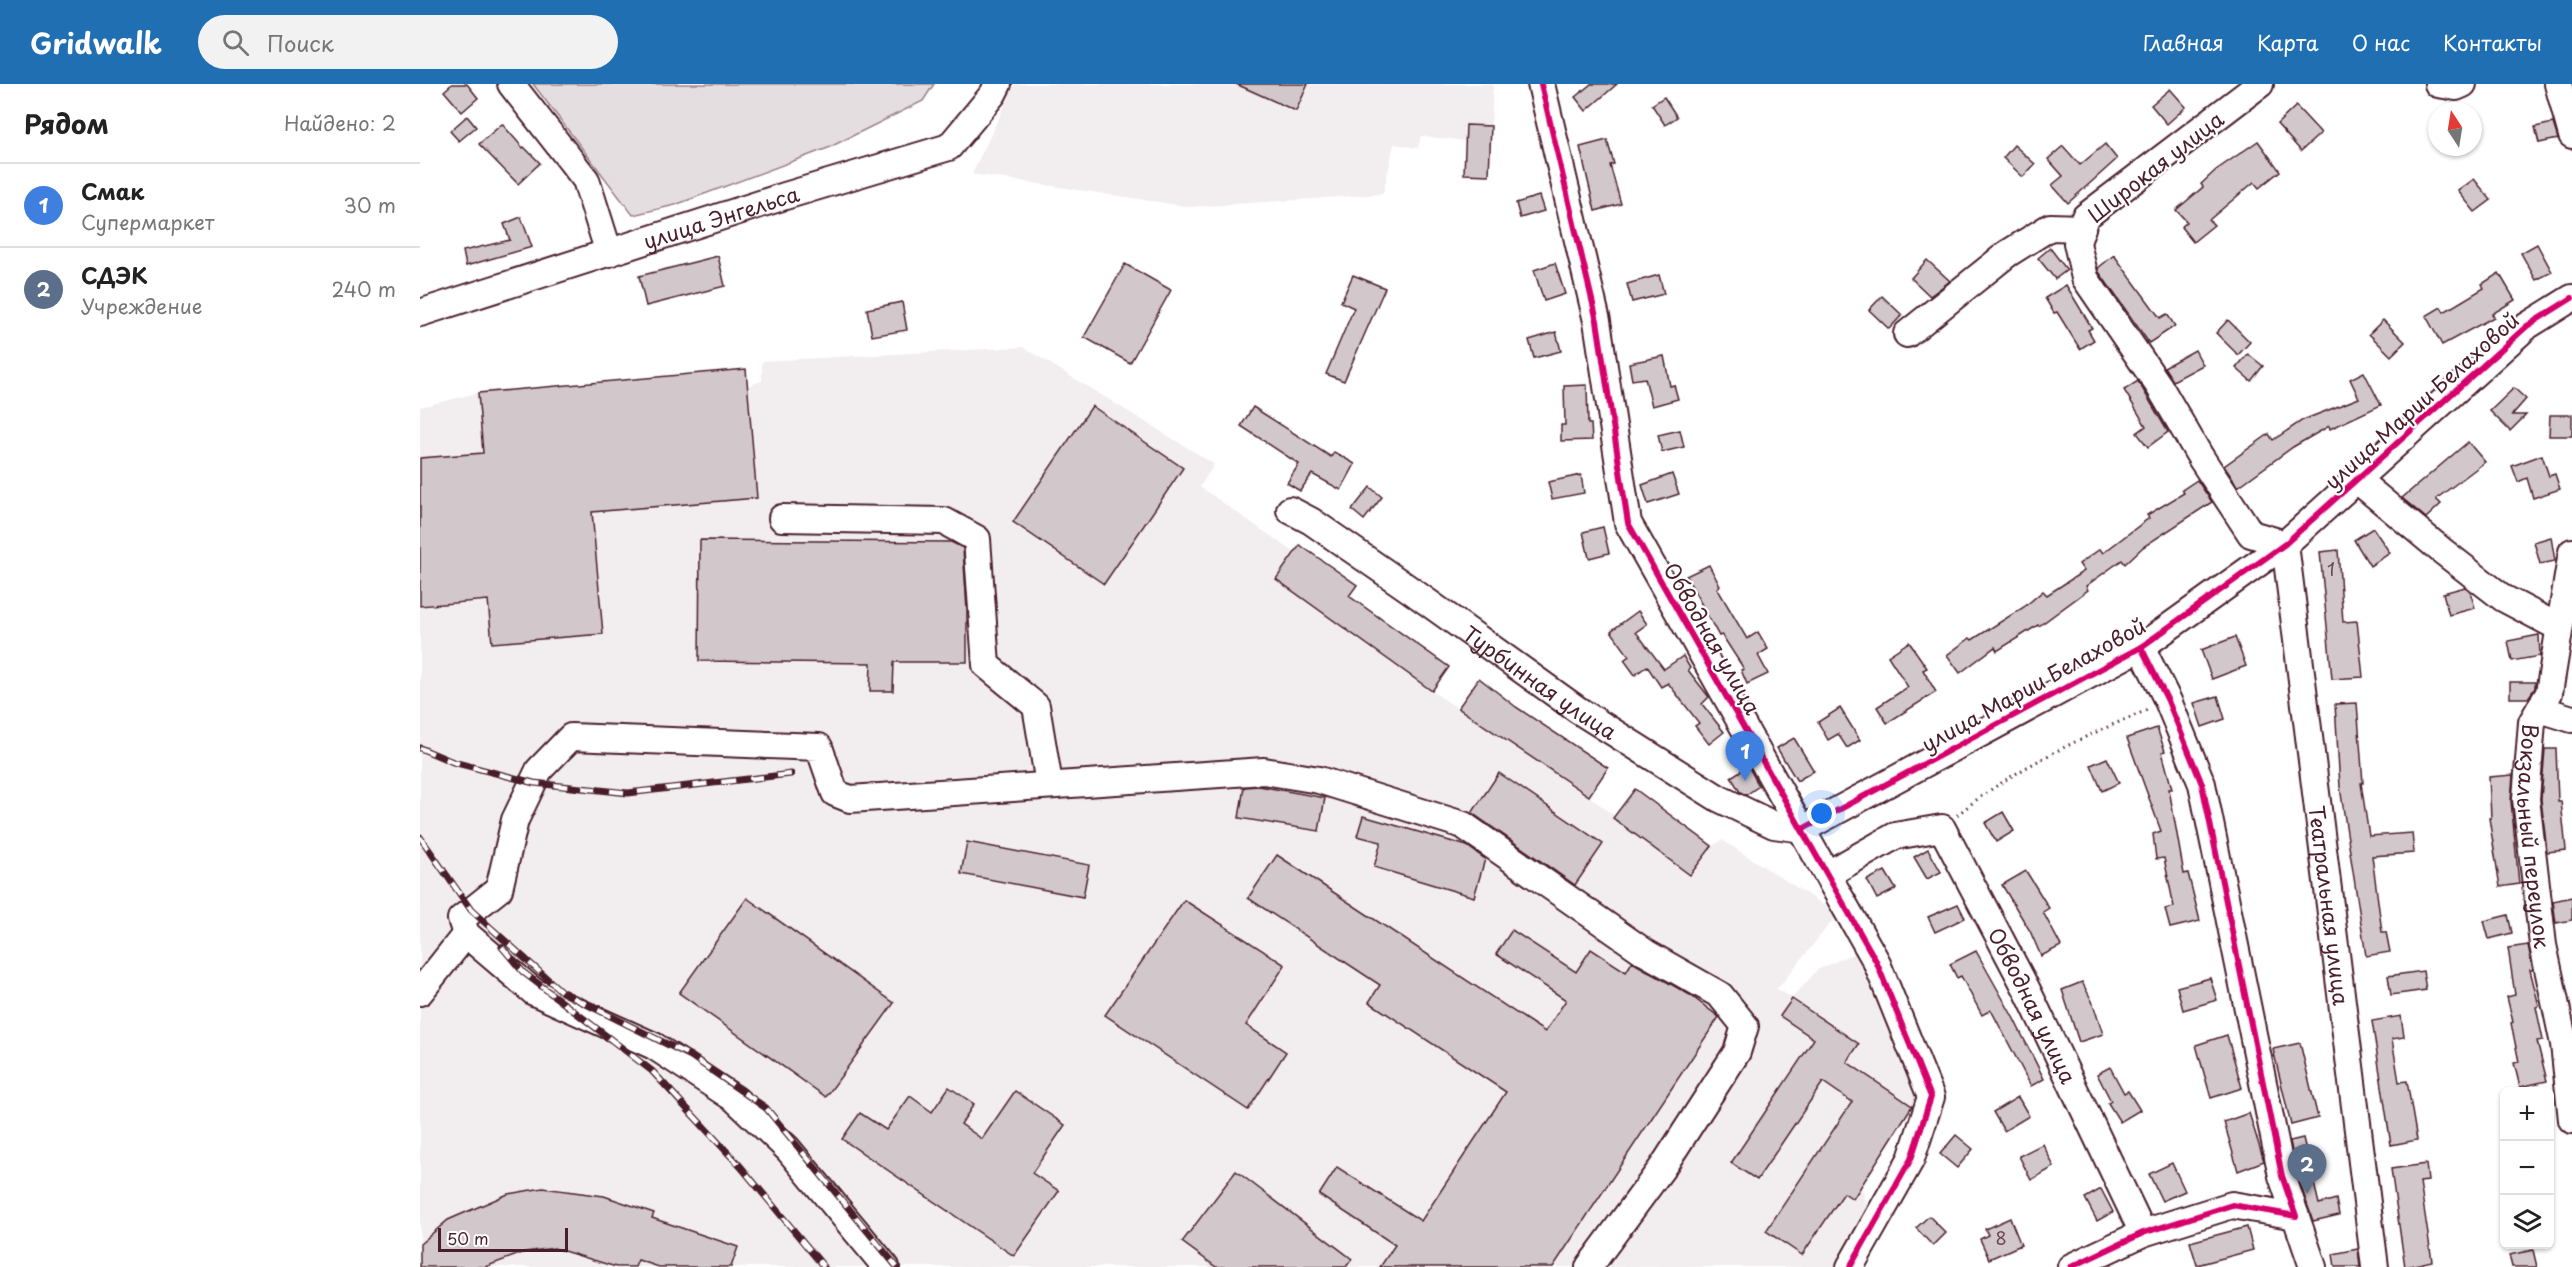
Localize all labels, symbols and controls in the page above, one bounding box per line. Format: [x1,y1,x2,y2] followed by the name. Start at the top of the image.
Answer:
[198,15,618,69] search box
[30,21,162,64] text: Gridwalk
[219,26,252,59] icon: search
[267,26,334,59] text: Поиск
[2143,26,2224,58] text: Главная
[2257,26,2319,58] text: Карта
[2352,26,2410,58] text: О нас
[2443,26,2542,58] text: Контакты
[2080,102,2231,229] street label: Широкая улица
[2428,102,2482,156] north arrow
[24,104,109,143] text: Рядом
[284,108,396,138] text: Найдено: 2
[81,174,144,207] text: Смак
[639,177,803,256] street label: улица Энгельса
[39,190,48,220] text: 1
[343,190,396,220] text: 30 m
[81,207,214,237] text: Супермаркет
[81,258,148,291] text: СДЭК
[36,274,51,304] text: 2
[331,274,396,304] text: 240 m
[81,291,202,321] text: Учреждение
[2317,304,2525,496] street label: улица Марии Белаховой
[2327,555,2335,582] house number: 1
[1656,556,1770,721] street label: Обводная улица
[1915,609,2151,759] street label: улица Марии Белаховой
[1457,617,1624,747] street label: Турбинная улица
[2510,723,2559,950] street label: Вокзальный переулок
[1726,732,1764,781] pin: 1
[1807,799,1836,828] your location
[2302,803,2358,1008] street label: Театральная улица
[1981,921,2086,1090] street label: Обводная улица
[2500,1087,2554,1249] map controls
[2500,1087,2554,1141] button: +
[2500,1141,2554,1195] button: −
[2288,1144,2326,1194] pin: 2
[2500,1195,2554,1249] button: layers
[1995,1224,2007,1251] house number: 8
[438,1225,568,1252] scale bar
[447,1226,488,1250] text: 50 m

